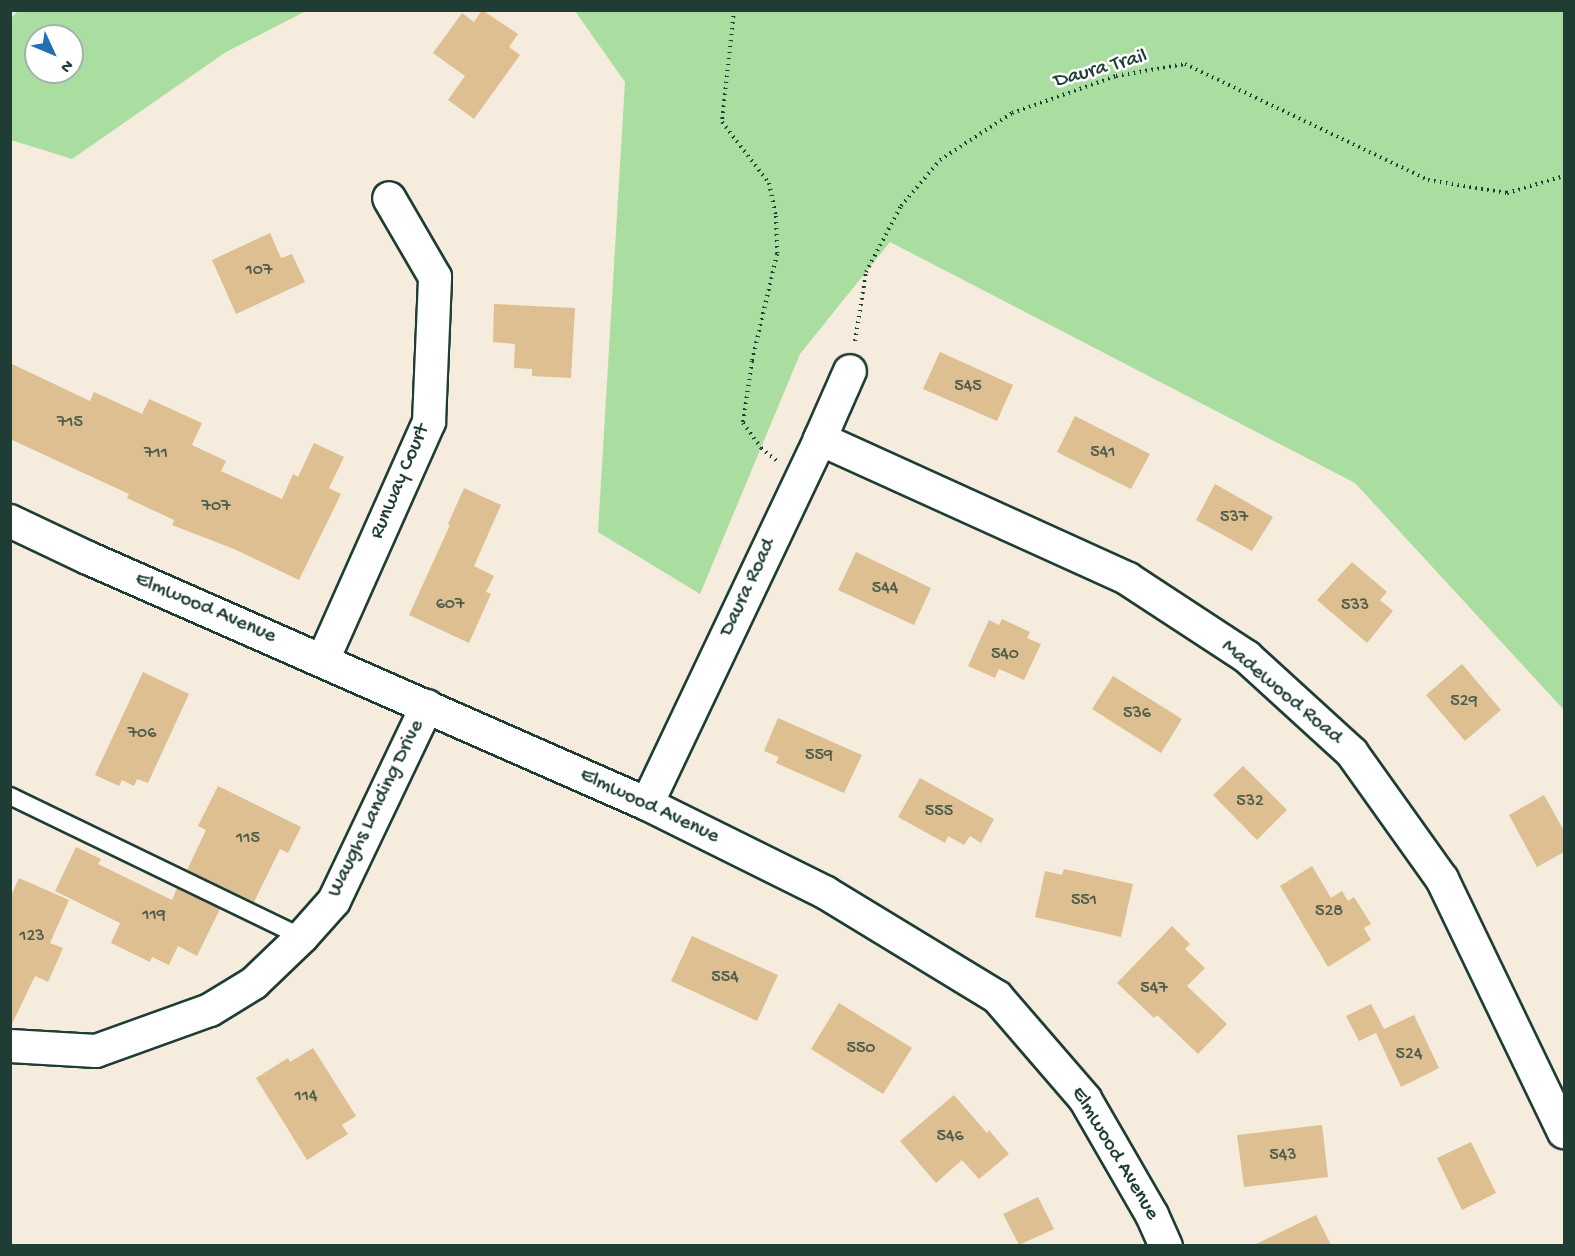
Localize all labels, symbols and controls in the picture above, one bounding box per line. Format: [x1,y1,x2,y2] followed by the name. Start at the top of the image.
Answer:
[24,24,84,84] north arrow
[1052,45,1150,95] street label: Daura Trail
[55,55,76,76] text: N
[246,260,272,282] house number: 107
[954,376,982,398] house number: 545
[57,412,83,434] house number: 715
[366,421,436,543] street label: Runway Court
[1090,442,1116,464] house number: 541
[144,443,168,465] house number: 711
[202,496,230,518] house number: 707
[1220,507,1248,529] house number: 537
[715,535,783,641] street label: Daura Road
[131,568,279,650] street label: Elmwood Avenue
[872,578,898,600] house number: 544
[436,594,464,616] house number: 607
[1341,595,1369,617] house number: 533
[1215,635,1347,751] street label: Madewood Road
[991,644,1019,666] house number: 540
[1450,691,1478,713] house number: 529
[1123,703,1151,725] house number: 536
[323,716,431,902] street label: Waughs Landing Drive
[128,723,156,745] house number: 706
[805,745,833,767] house number: 559
[575,764,723,850] street label: Elmwood Avenue
[1236,791,1264,813] house number: 532
[925,801,953,823] house number: 555
[236,828,260,850] house number: 115
[1071,890,1097,912] house number: 551
[1315,901,1343,923] house number: 528
[142,905,166,927] house number: 119
[19,926,45,948] house number: 123
[711,967,739,989] house number: 554
[1140,978,1168,1000] house number: 547
[846,1038,876,1060] house number: 550
[1396,1044,1422,1066] house number: 524
[1064,1083,1164,1225] street label: Elmwood Avenue
[294,1086,318,1108] house number: 114
[936,1126,964,1148] house number: 546
[1269,1145,1297,1167] house number: 543

